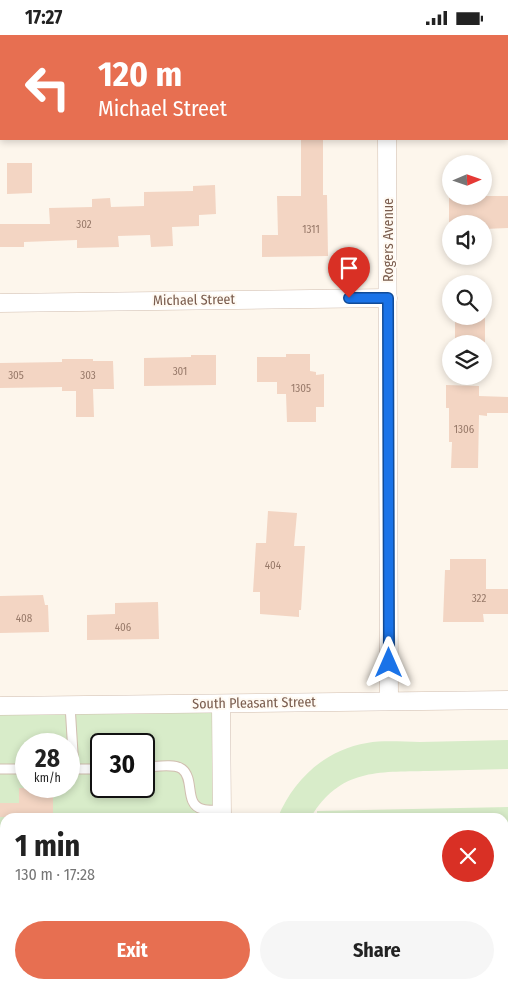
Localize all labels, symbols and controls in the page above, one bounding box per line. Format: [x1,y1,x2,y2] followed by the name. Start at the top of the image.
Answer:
[25,6,62,29] text: 17:27
[98,53,182,95] text: 120 m
[15,55,80,120] icon: left
[98,95,227,122] text: Michael Street
[442,155,492,205] north arrow
[442,155,492,385] map controls
[380,198,397,282] street label: Rogers Avenue
[442,215,492,265] button: sound
[76,218,92,231] house number: 302
[302,223,320,236] house number: 1311
[328,247,370,298] pin
[335,254,363,282] icon: arrive
[442,275,492,325] button: search
[153,291,236,309] street label: Michael Street
[442,335,492,385] button: layers
[173,365,187,378] house number: 301
[8,369,24,382] house number: 305
[80,369,96,382] house number: 303
[291,382,311,395] house number: 1305
[454,423,475,436] house number: 1306
[265,559,282,572] house number: 404
[472,592,486,605] house number: 322
[16,612,33,625] house number: 408
[115,621,132,634] house number: 406
[362,636,414,688] position arrow
[192,693,316,713] street label: South Pleasant Street
[90,733,155,798] speed limit sign: 30
[35,744,60,774] text: 28
[34,771,61,785] text: km/h
[15,828,80,864] text: 1 min
[442,830,494,882] button: close
[15,865,95,884] text: 130 m · 17:28
[15,921,250,979] button: Exit
[260,921,494,979] button: Share

